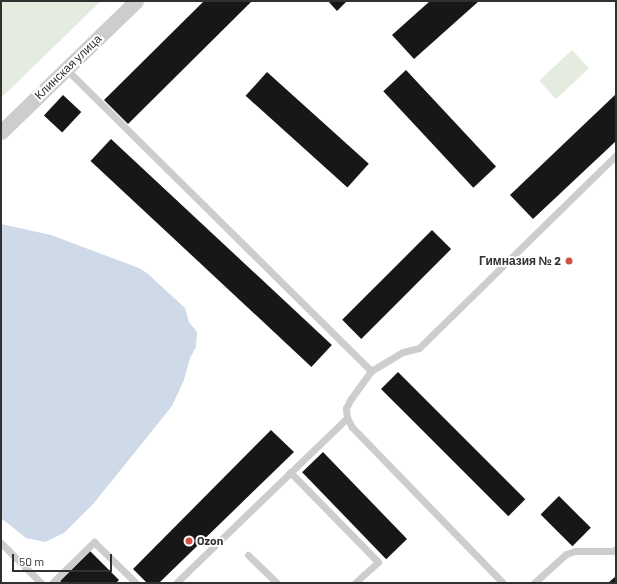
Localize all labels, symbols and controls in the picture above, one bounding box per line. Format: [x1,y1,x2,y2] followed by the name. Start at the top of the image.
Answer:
[32,31,104,103] street label: Клинская улица
[479,254,561,268] place label: Гимназия № 2
[564,256,574,266] marker: Гимназия № 2
[197,534,223,548] place label: Ozon
[184,536,194,546] marker: Ozon
[14,546,114,572] scale bar
[19,554,44,568] text: 50 m

